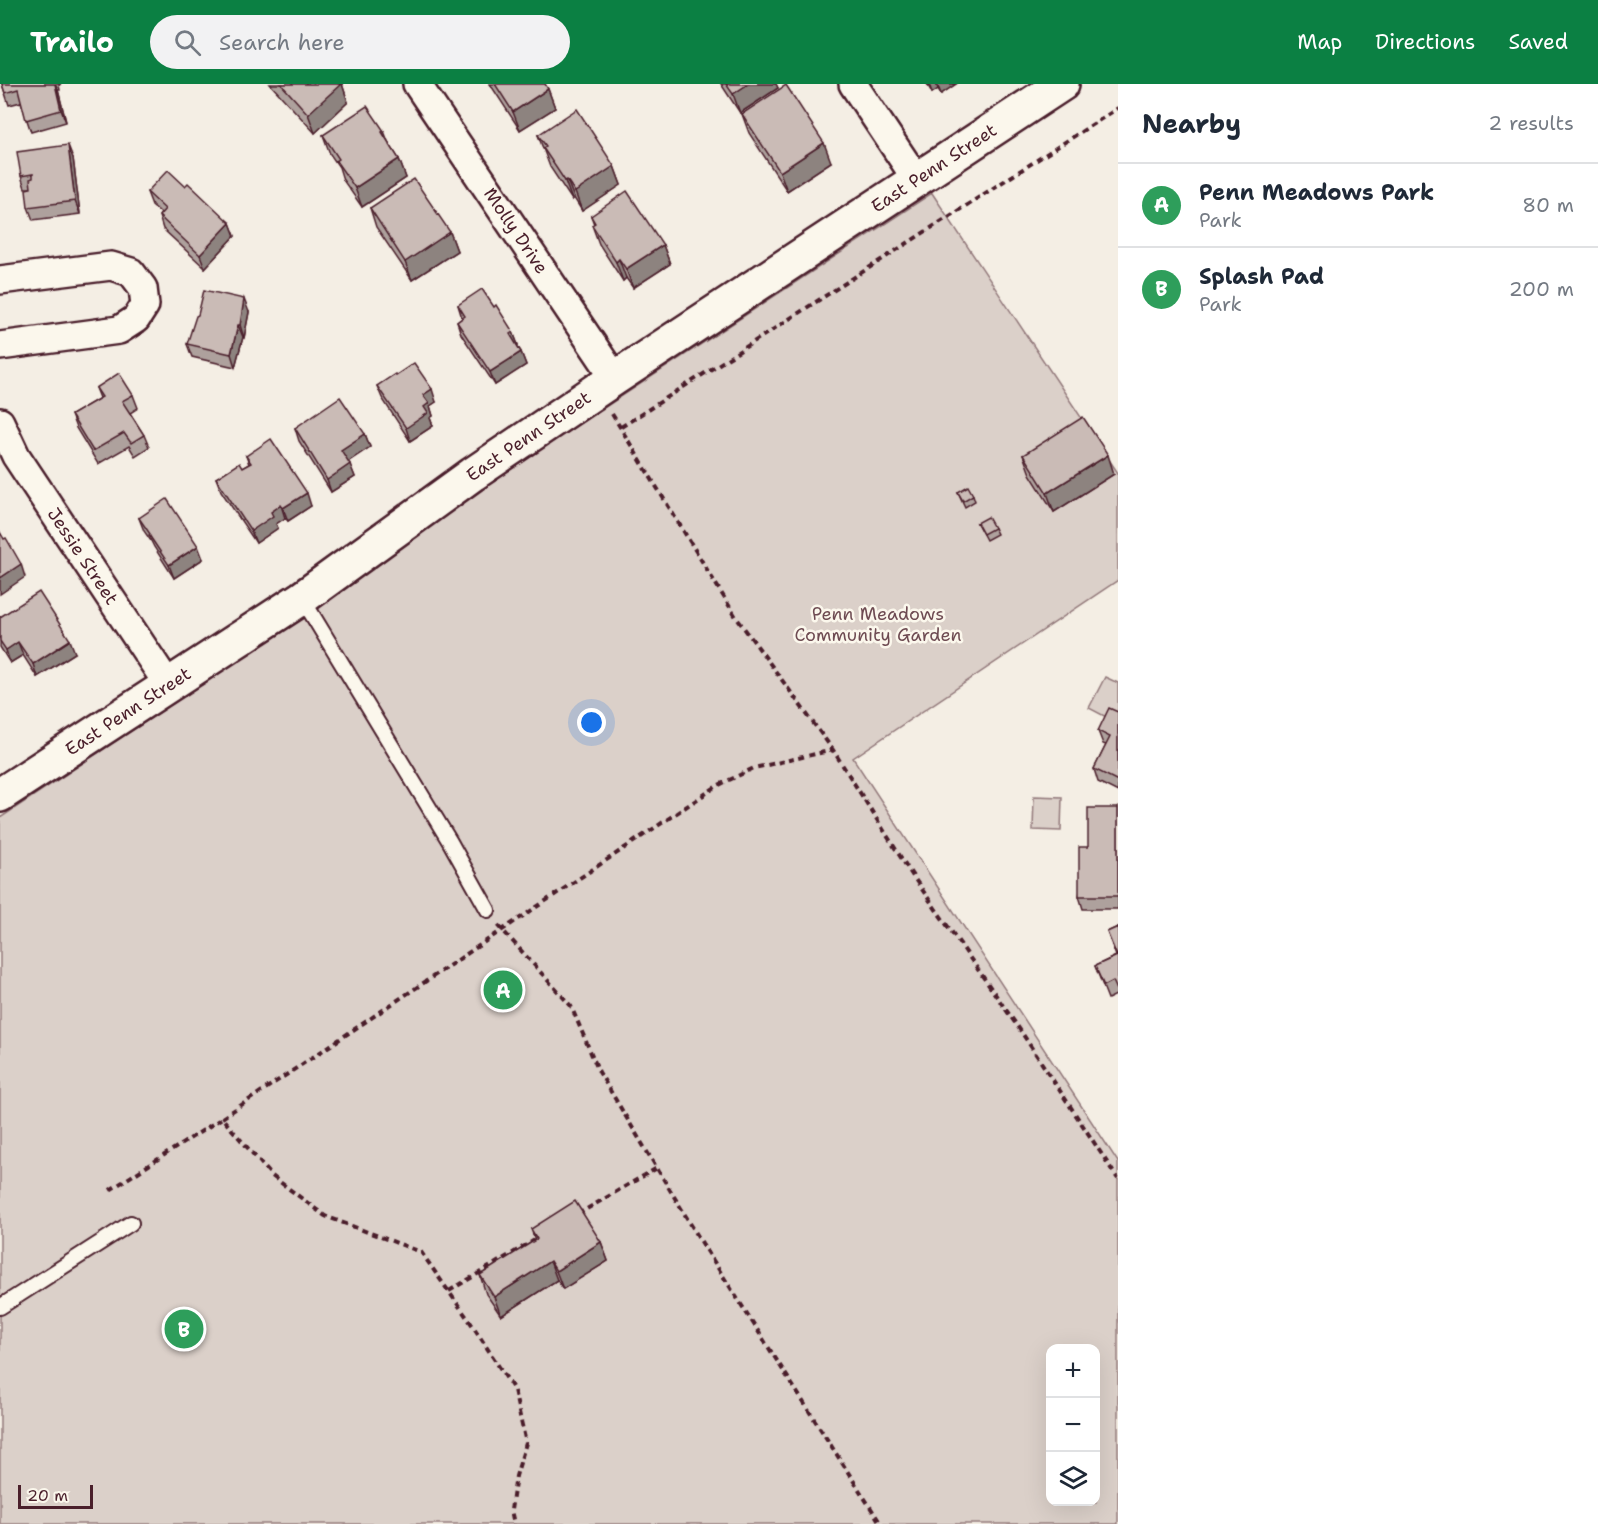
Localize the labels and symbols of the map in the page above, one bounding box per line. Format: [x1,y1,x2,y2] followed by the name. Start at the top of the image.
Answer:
[867,118,1001,218] street label: East Penn Street
[478,183,554,279] street label: Molly Drive
[461,386,596,487] street label: East Penn Street
[42,503,124,610] street label: Jessie Street
[794,602,962,647] park label: Penn Meadows Community Garden
[61,662,196,761] street label: East Penn Street
[577,708,606,737] your location
[484,968,522,1012] pin: A
[164,1306,204,1352] pin: B
[18,1482,93,1510] scale bar

